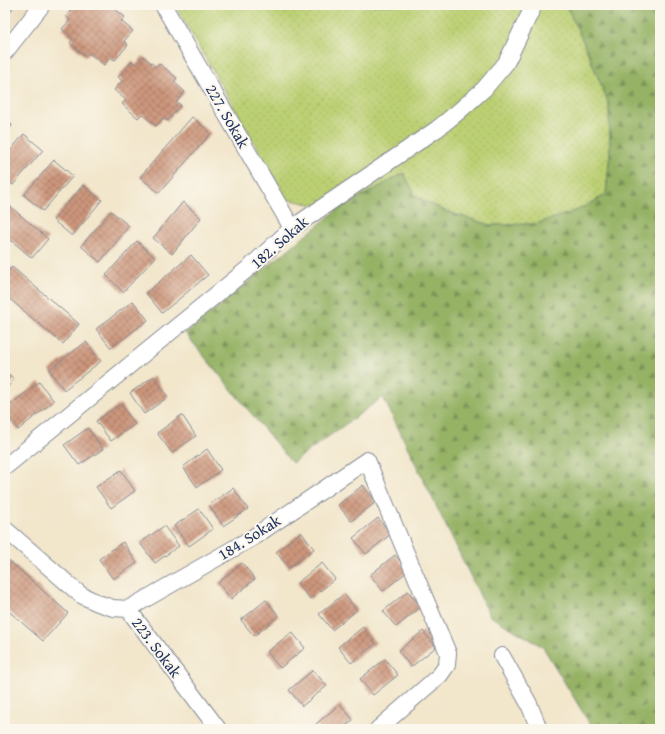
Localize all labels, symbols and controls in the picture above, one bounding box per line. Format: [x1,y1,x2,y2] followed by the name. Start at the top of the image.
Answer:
[200,80,256,153] street label: 227. Sokak
[245,209,314,274] street label: 182. Sokak
[213,508,286,566] street label: 184. Sokak
[126,612,188,683] street label: 223. Sokak

